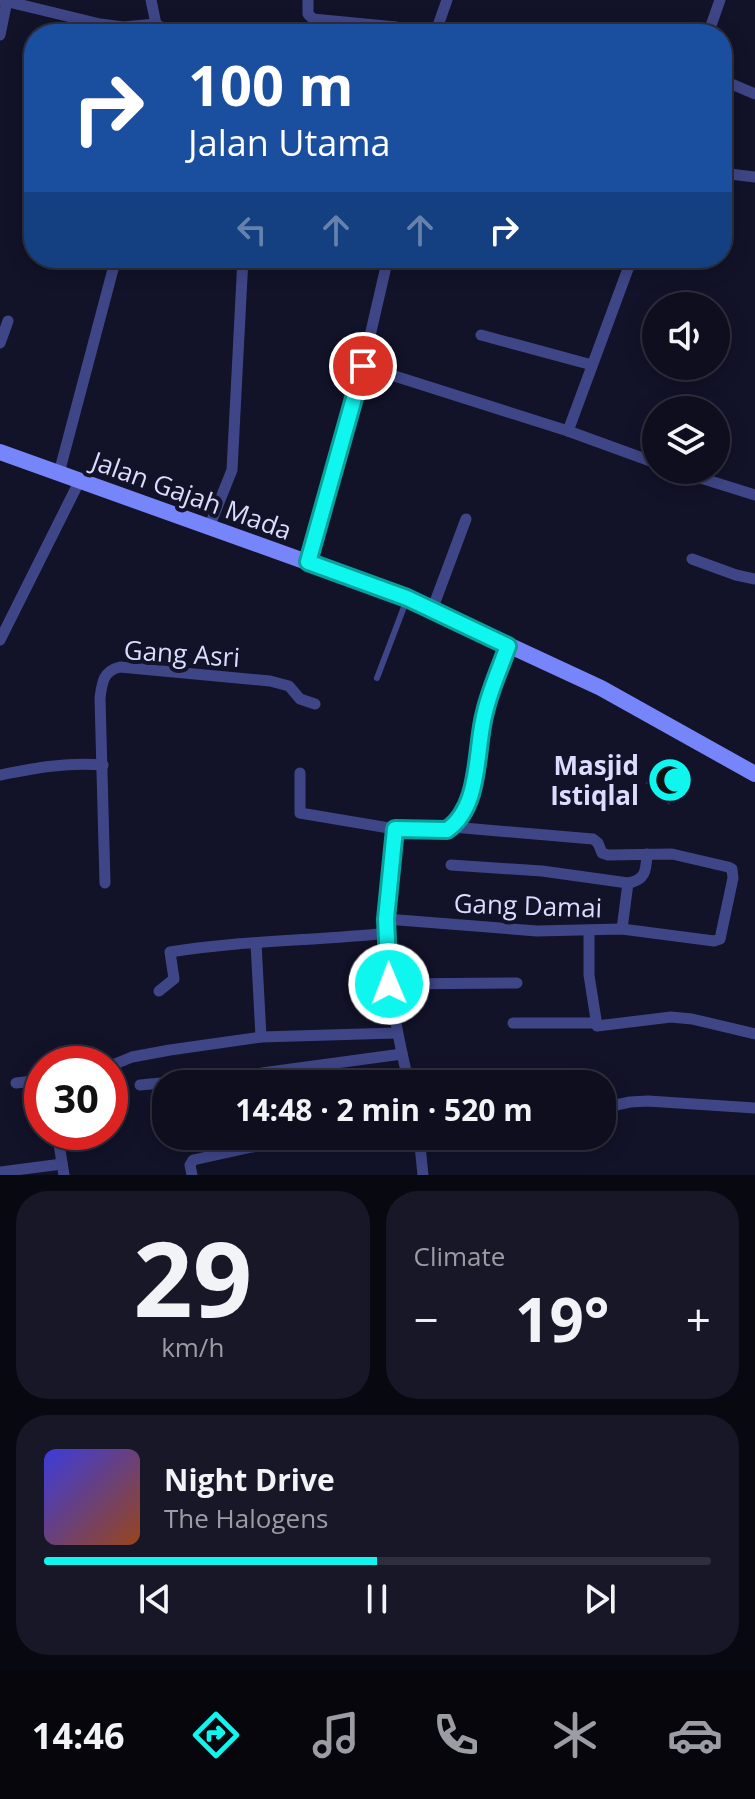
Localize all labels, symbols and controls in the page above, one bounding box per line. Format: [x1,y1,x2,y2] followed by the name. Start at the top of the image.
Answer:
[188,46,354,122] text: 100 m
[56,56,160,160] icon: right
[188,118,391,167] text: Jalan Utama
[230,208,274,252] icon: left
[314,208,358,252] icon: ahead
[398,208,442,252] icon: ahead
[482,208,526,252] icon: right
[642,292,730,484] map controls
[642,292,730,380] button: sound
[329,332,397,400] pin
[341,344,385,388] icon: arrive
[642,396,730,484] button: layers
[84,441,297,548] street label: Jalan Gajah Mada
[123,631,241,675] street label: Gang Asri
[550,747,639,813] place label: Masjid Istiqlal
[646,756,694,804] mosque icon: Masjid Istiqlal
[453,884,603,926] street label: Gang Damai
[347,942,431,1026] position arrow
[24,1046,128,1150] speed limit sign: 30
[235,1089,533,1130] text: 14:48 · 2 min · 520 m
[133,1206,252,1347] text: 29
[414,1238,505,1274] text: Climate
[515,1278,609,1360] text: 19°
[414,1289,439,1349] text: −
[686,1289,711,1349] text: +
[161,1329,224,1365] text: km/h
[164,1459,335,1500] text: Night Drive
[164,1500,329,1536] text: The Halogens
[133,1577,177,1621] icon: previous
[355,1577,399,1621] icon: pause
[578,1577,622,1621] icon: next
[188,1707,244,1763] icon: directions
[308,1707,364,1763] icon: music
[428,1707,484,1763] icon: phone
[547,1707,603,1763] icon: climate
[667,1707,723,1763] icon: car
[32,1711,124,1760] text: 14:46

